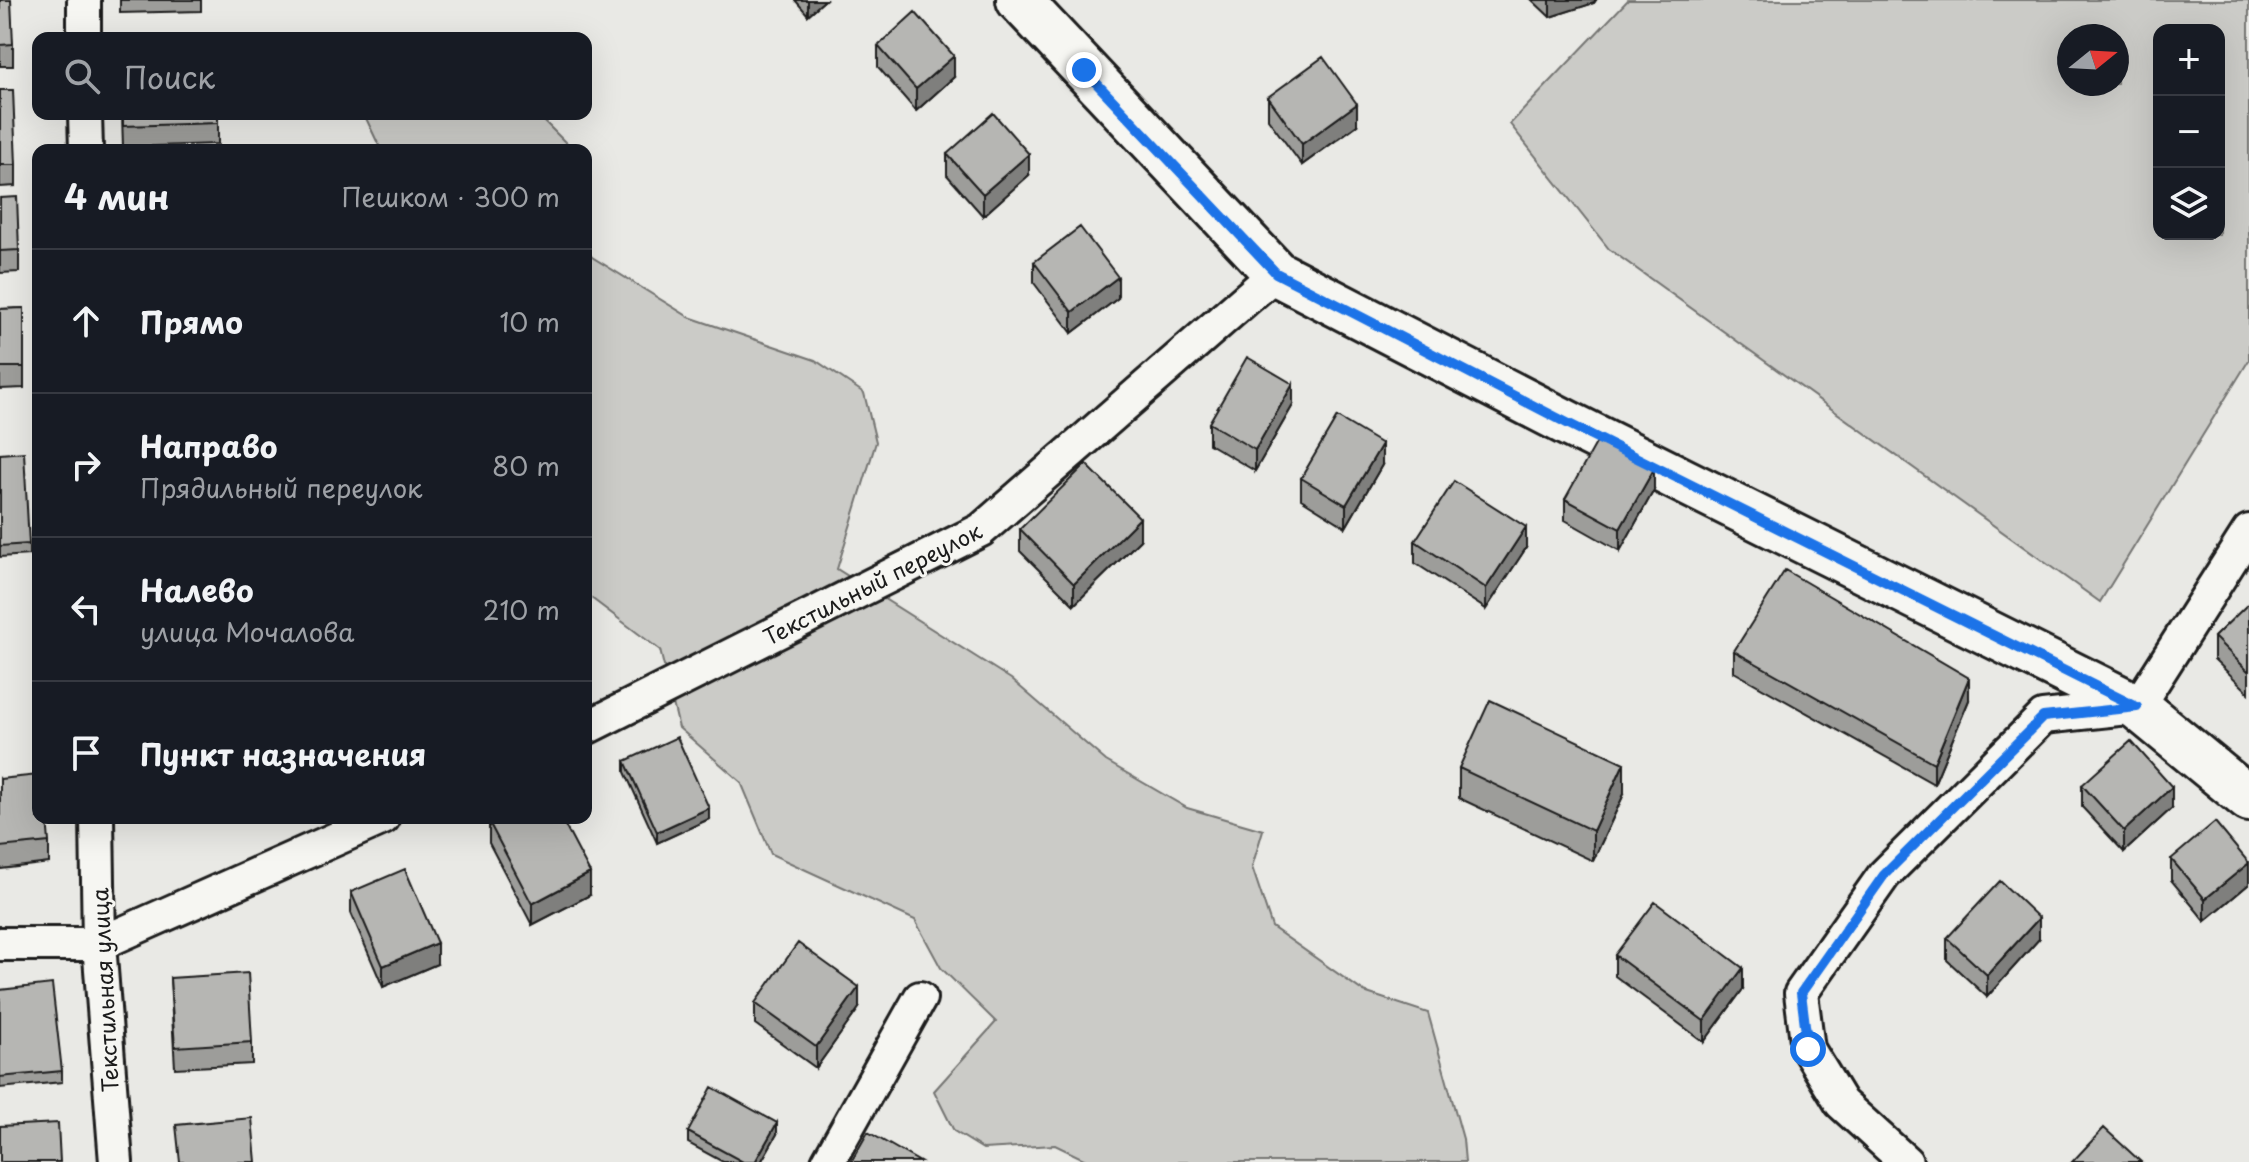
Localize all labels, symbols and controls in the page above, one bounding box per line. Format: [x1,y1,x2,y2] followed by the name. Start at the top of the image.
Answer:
[2057,24,2129,96] north arrow
[2153,24,2225,240] map controls
[2153,24,2225,96] button: +
[32,32,592,120] search box
[1066,52,1102,88] route end
[60,54,104,98] icon: search
[124,54,215,99] text: Поиск
[2153,96,2225,168] button: −
[2153,168,2225,240] button: layers
[64,170,169,222] text: 4 мин
[342,177,560,216] text: Пешком · 300 m
[64,299,108,343] icon: ahead
[140,299,243,344] text: Прямо
[499,302,560,341] text: 10 m
[140,423,278,468] text: Направо
[64,443,108,487] icon: right
[492,446,560,485] text: 80 m
[140,468,423,507] text: Прядильный переулок
[757,513,988,652] street label: Текстильный переулок
[140,567,254,612] text: Налево
[64,587,108,631] icon: left
[483,590,560,629] text: 210 m
[140,612,354,651] text: улица Мочалова
[64,731,108,775] icon: arrive
[140,731,426,776] text: Пункт назначения
[82,887,126,1093] street label: Текстильная улица
[1790,1031,1826,1067] route start

